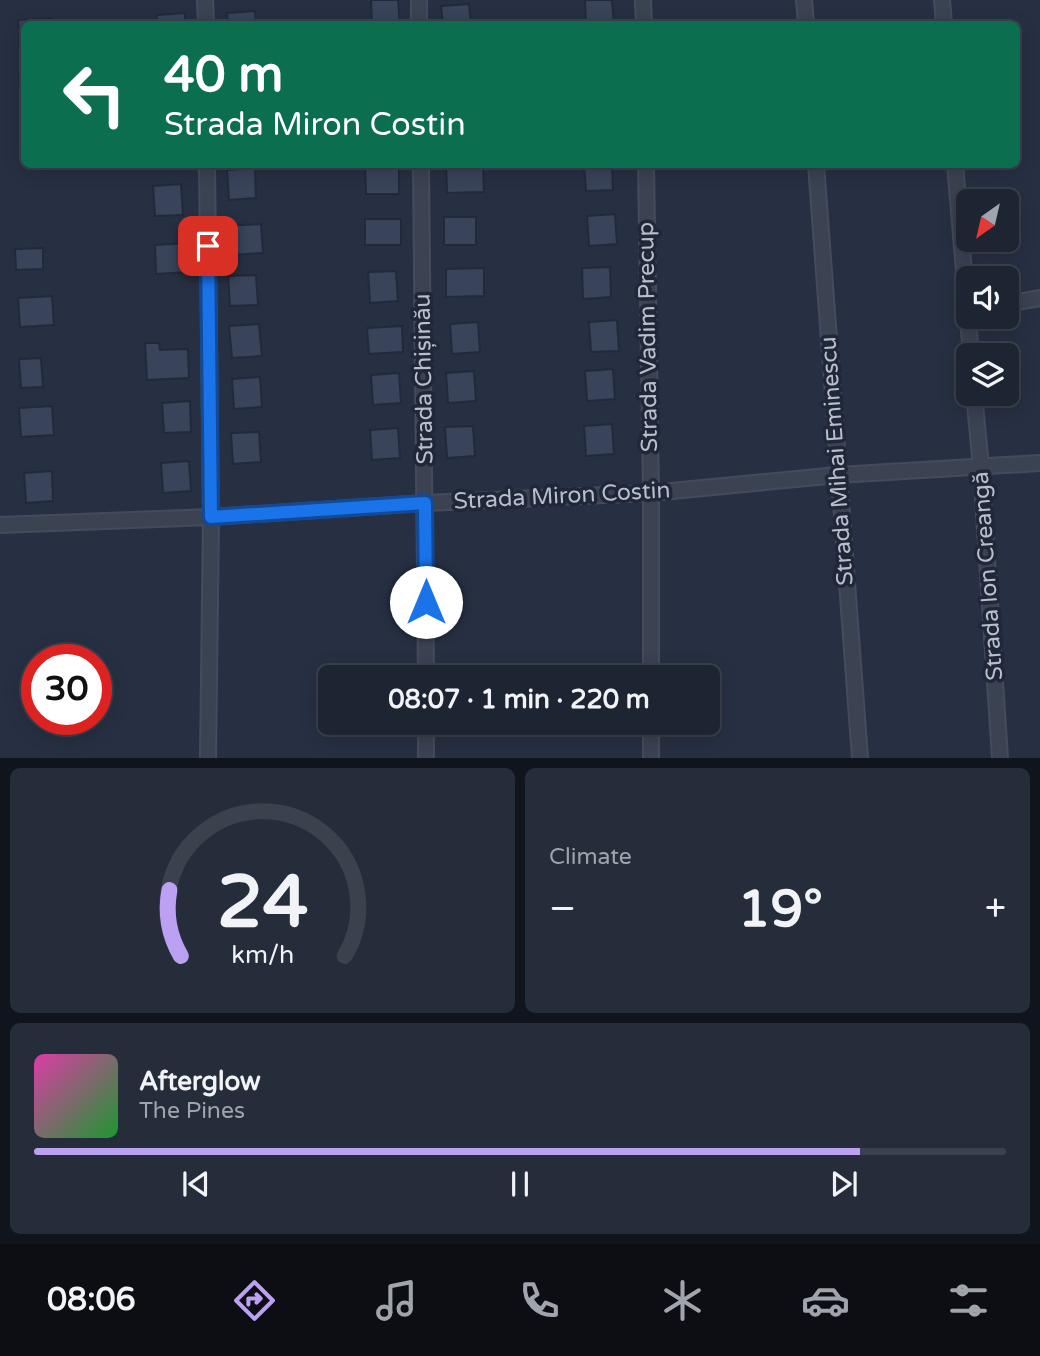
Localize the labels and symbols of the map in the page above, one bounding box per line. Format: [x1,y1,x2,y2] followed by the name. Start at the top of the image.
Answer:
[956,189,1018,252] north arrow
[178,216,238,276] pin
[632,222,664,452] street label: Strada Vadim Precup
[409,293,439,465] street label: Strada Chișinău
[814,335,860,587] street label: Strada Mihai Eminescu
[967,471,1009,681] street label: Strada Ion Creangă
[453,476,671,516] street label: Strada Miron Costin
[389,565,463,639] position arrow
[21,644,112,735] speed limit sign: 30

